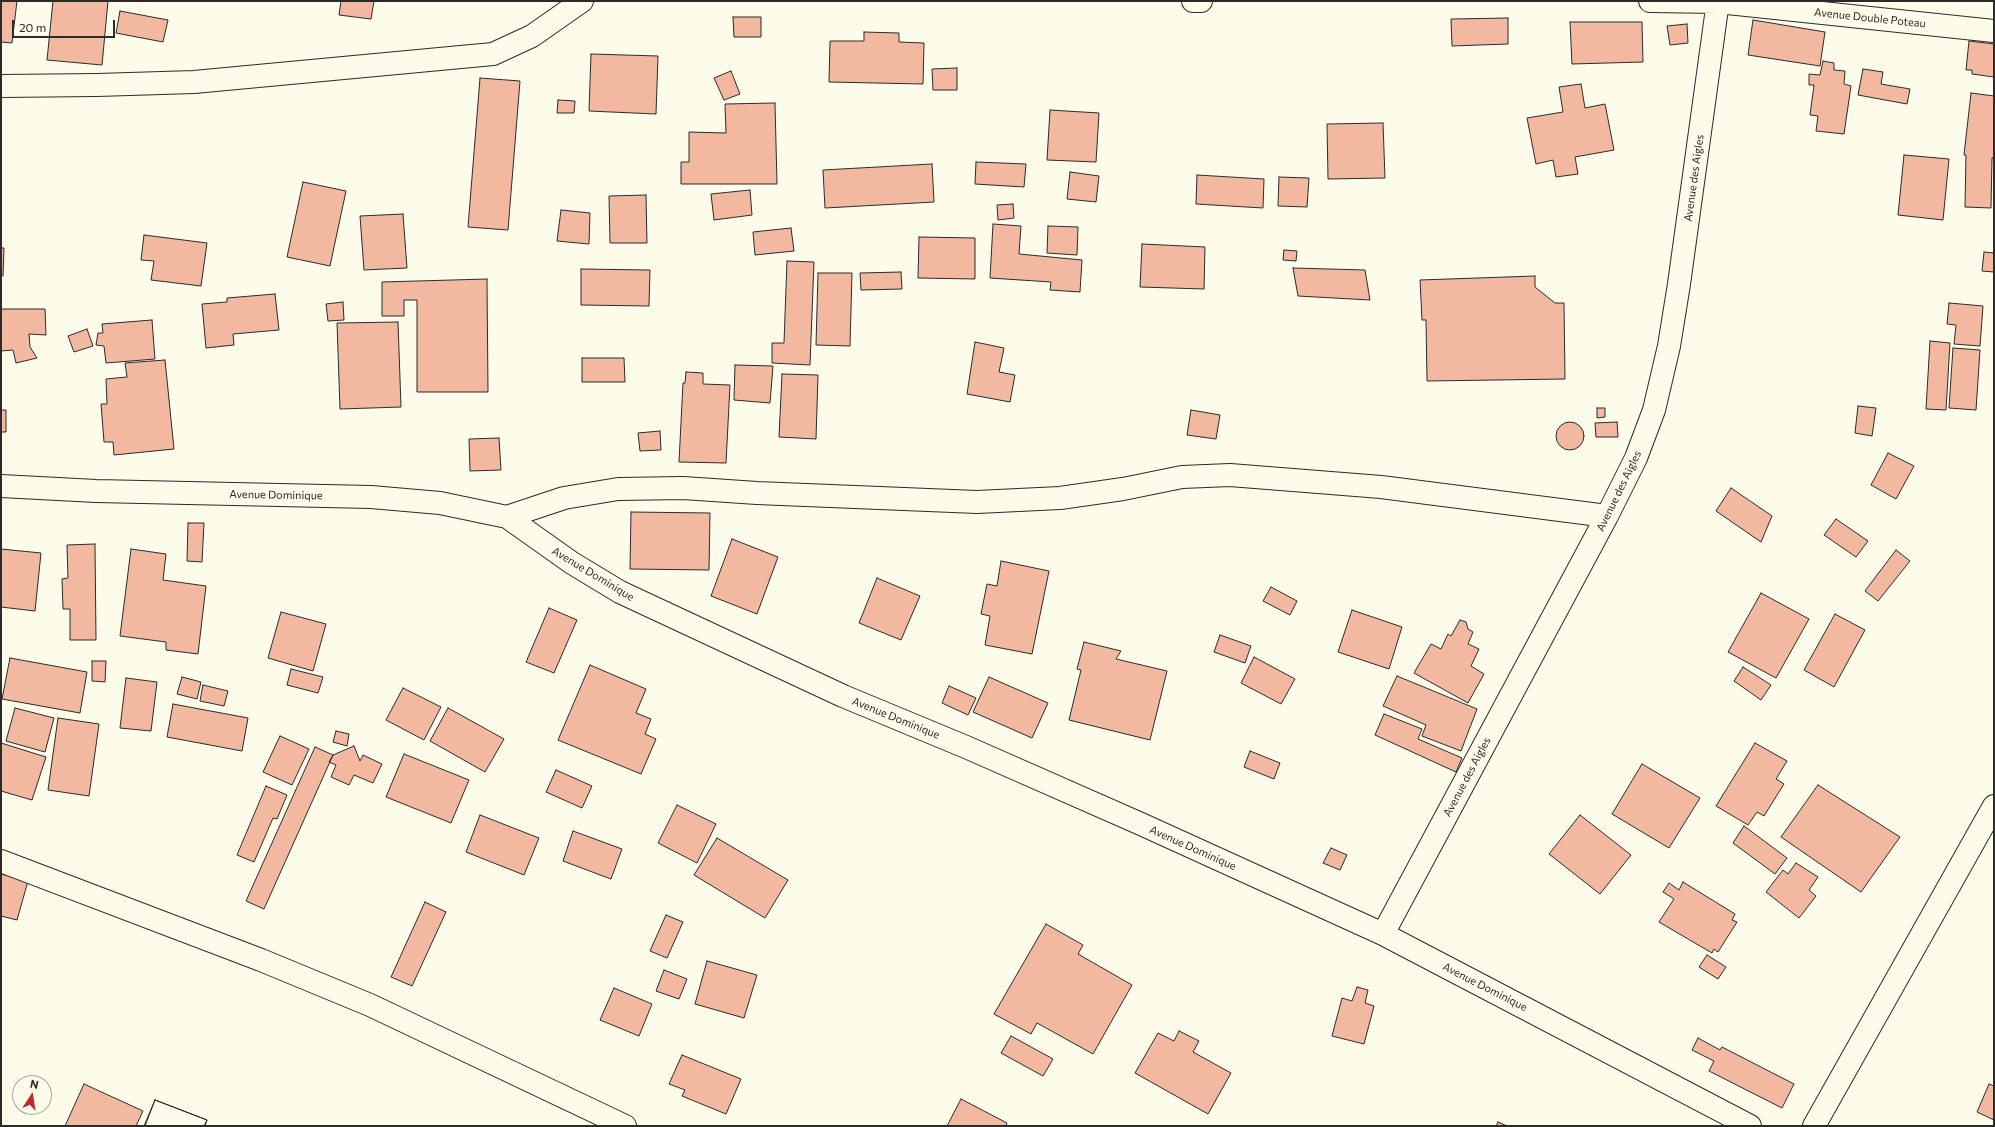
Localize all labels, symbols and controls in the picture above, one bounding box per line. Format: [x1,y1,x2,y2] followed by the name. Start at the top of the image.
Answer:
[1814,6,1926,30] street label: Avenue Double Poteau
[14,12,117,38] scale bar
[19,20,46,34] text: 20 m
[1681,133,1707,223] street label: Avenue des Aigles
[1594,449,1644,533] street label: Avenue des Aigles
[229,488,323,502] street label: Avenue Dominique
[550,544,636,604] street label: Avenue Dominique
[850,694,942,742] street label: Avenue Dominique
[1441,735,1493,819] street label: Avenue des Aigles
[1148,823,1238,873] street label: Avenue Dominique
[1440,960,1530,1014] street label: Avenue Dominique
[12,1075,52,1115] north arrow
[29,1077,40,1091] text: N

